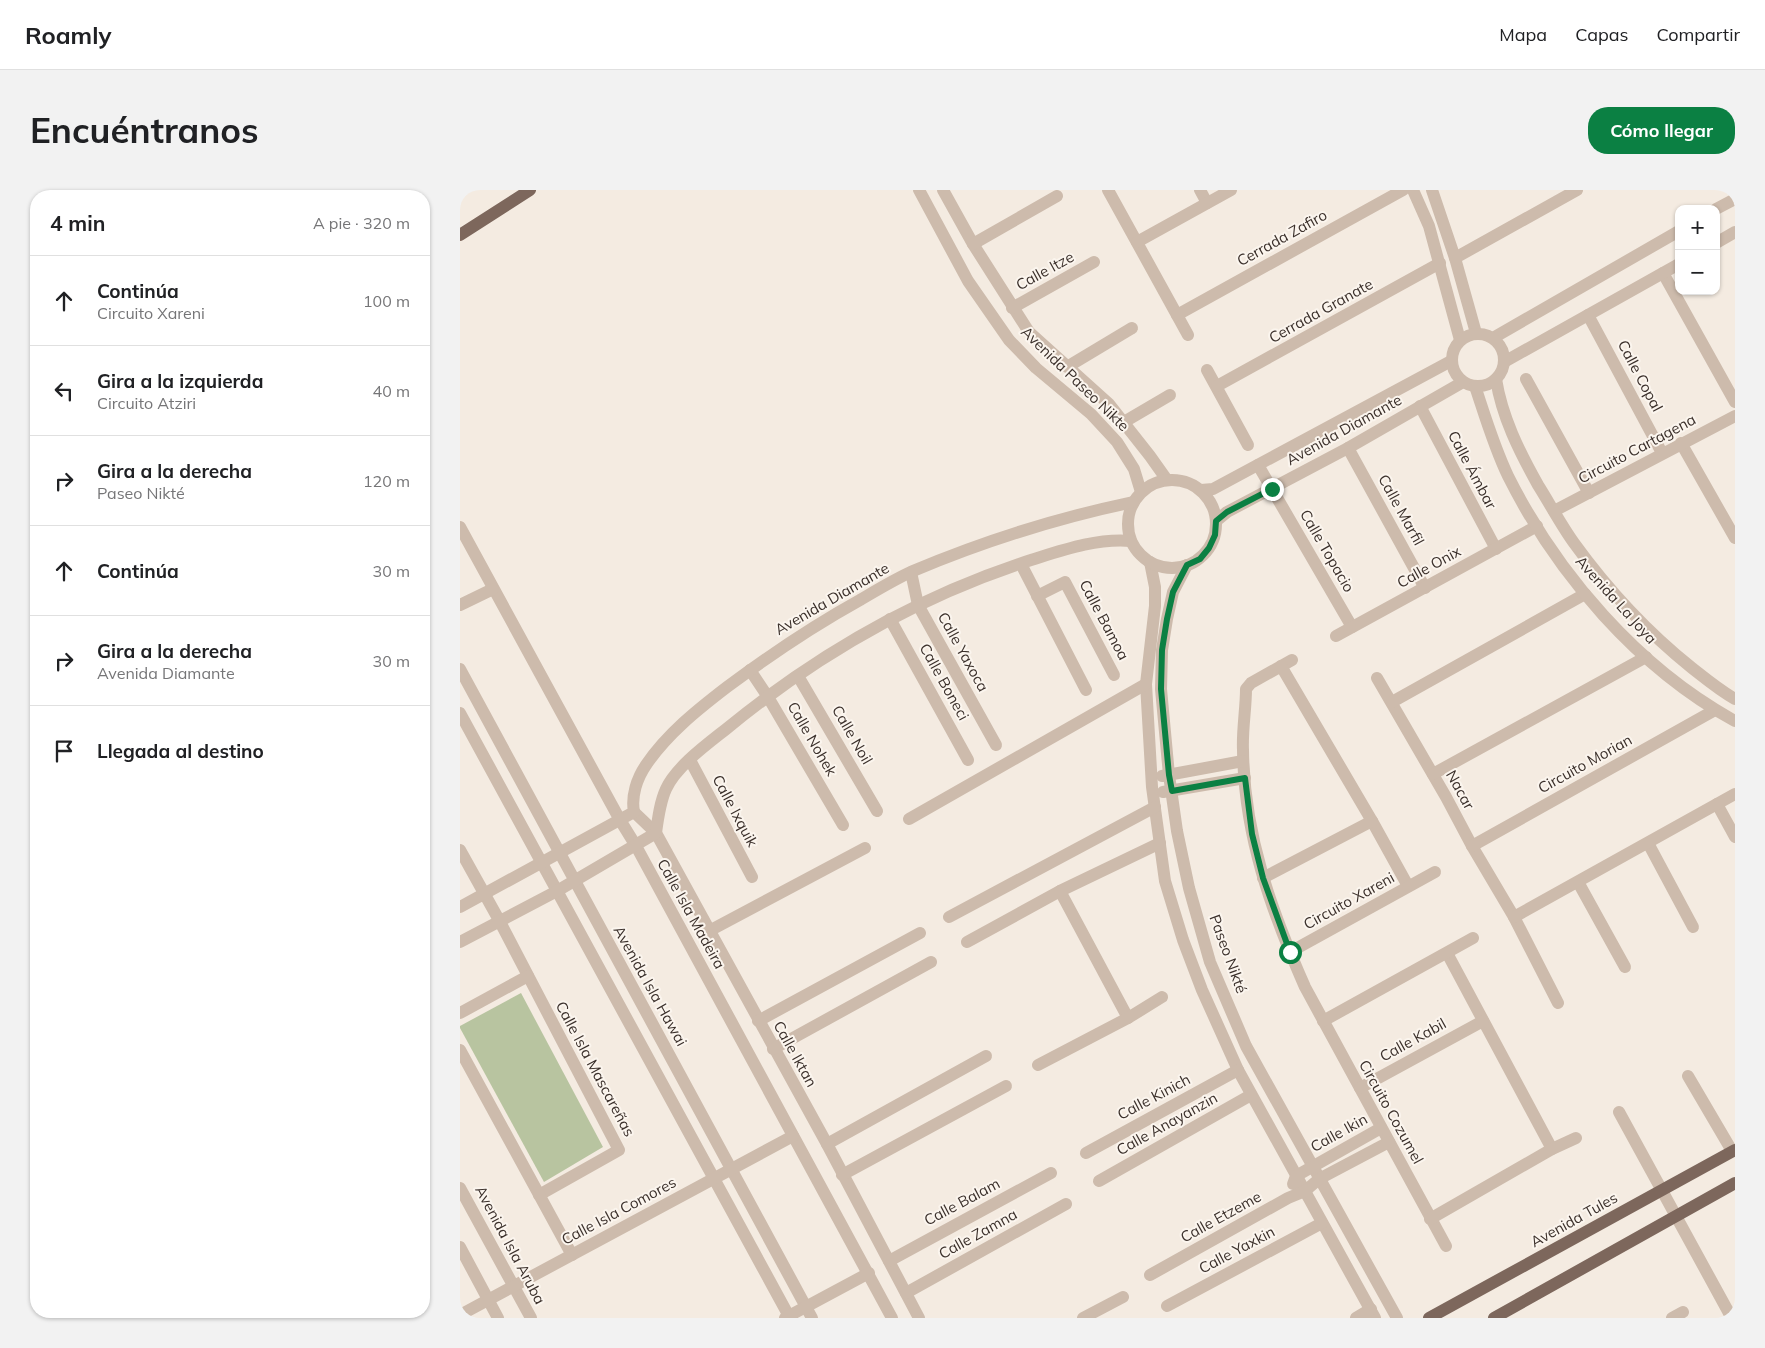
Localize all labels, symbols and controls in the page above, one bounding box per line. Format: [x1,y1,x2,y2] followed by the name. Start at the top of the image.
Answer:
[25,20,112,50] text: Roamly
[1499,23,1547,46] text: Mapa
[1575,23,1629,46] text: Capas
[1657,23,1740,46] text: Compartir
[1588,107,1735,154] button: Cómo llegar
[30,108,259,152] text: Encuéntranos
[1233,205,1330,270] street label: Cerrada Zafiro
[1675,205,1720,295] map controls
[1675,205,1720,250] button: +
[50,210,105,236] text: 4 min
[313,213,410,233] text: A pie · 320 m
[1013,247,1077,294] street label: Calle Itze
[1675,250,1720,295] button: −
[1265,274,1376,347] street label: Cerrada Granate
[97,279,179,303] text: Continúa
[50,287,78,315] icon: ahead
[363,291,410,311] text: 100 m
[97,303,205,323] text: Circuito Xareni
[1017,322,1133,435] street label: Avenida Paseo Nikte
[1614,337,1667,415] street label: Calle Copal
[97,369,263,393] text: Gira a la izquierda
[50,377,78,405] icon: left
[373,381,410,401] text: 40 m
[1283,390,1405,469] street label: Avenida Diamante
[97,393,196,413] text: Circuito Atziri
[1575,410,1699,488] street label: Circuito Cartagena
[1444,427,1501,513] street label: Calle Ámbar
[97,459,252,483] text: Gira a la derecha
[50,467,78,495] icon: right
[363,471,410,491] text: 120 m
[1374,471,1429,549] street label: Calle Marfil
[1261,478,1284,501] route end
[97,483,185,503] text: Paseo Nikté
[1296,506,1359,595] street label: Calle Topacio
[1393,541,1464,592] street label: Calle Onix
[1572,552,1661,648] street label: Avenida La Joya
[50,557,78,585] icon: ahead
[771,558,892,639] street label: Avenida Diamante
[97,559,179,583] text: Continúa
[373,561,410,581] text: 30 m
[1075,576,1134,663] street label: Calle Bamoa
[934,609,993,695] street label: Calle Yaxoca
[97,639,252,663] text: Gira a la derecha
[916,640,973,724] street label: Calle Boneci
[50,647,78,675] icon: right
[373,651,410,671] text: 30 m
[97,663,235,683] text: Avenida Diamante
[784,698,841,780] street label: Calle Nohek
[828,702,877,768] street label: Calle Noil
[1534,730,1635,797] street label: Circuito Morian
[50,737,78,765] icon: arrive
[97,739,264,763] text: Llegada al destino
[1442,767,1479,813] street label: Nacar
[709,771,762,850] street label: Calle Ixquik
[653,855,730,972] street label: Calle Isla Madeira
[1300,868,1398,933] street label: Circuito Xareni
[1205,912,1251,996] street label: Paseo Nikté
[609,922,691,1049] street label: Avenida Isla Hawai
[1279,941,1302,964] route start
[552,998,639,1140] street label: Calle Isla Mascareñas
[1376,1014,1449,1066] street label: Calle Kabil
[770,1017,821,1090] street label: Calle Iktan
[1355,1056,1428,1167] street label: Circuito Cozumel
[1114,1069,1193,1124] street label: Calle Kinich
[1113,1088,1221,1159] street label: Calle Anayanzin
[1307,1109,1371,1156] street label: Calle Ikin
[558,1172,679,1249] street label: Calle Isla Comores
[921,1174,1003,1229] street label: Calle Balam
[471,1182,550,1307] street label: Avenida Isla Aruba
[1177,1187,1264,1247] street label: Calle Etzeme
[1527,1188,1621,1251] street label: Avenida Tules
[935,1204,1020,1263] street label: Calle Zamna
[1196,1222,1278,1278] street label: Calle Yaxkin

